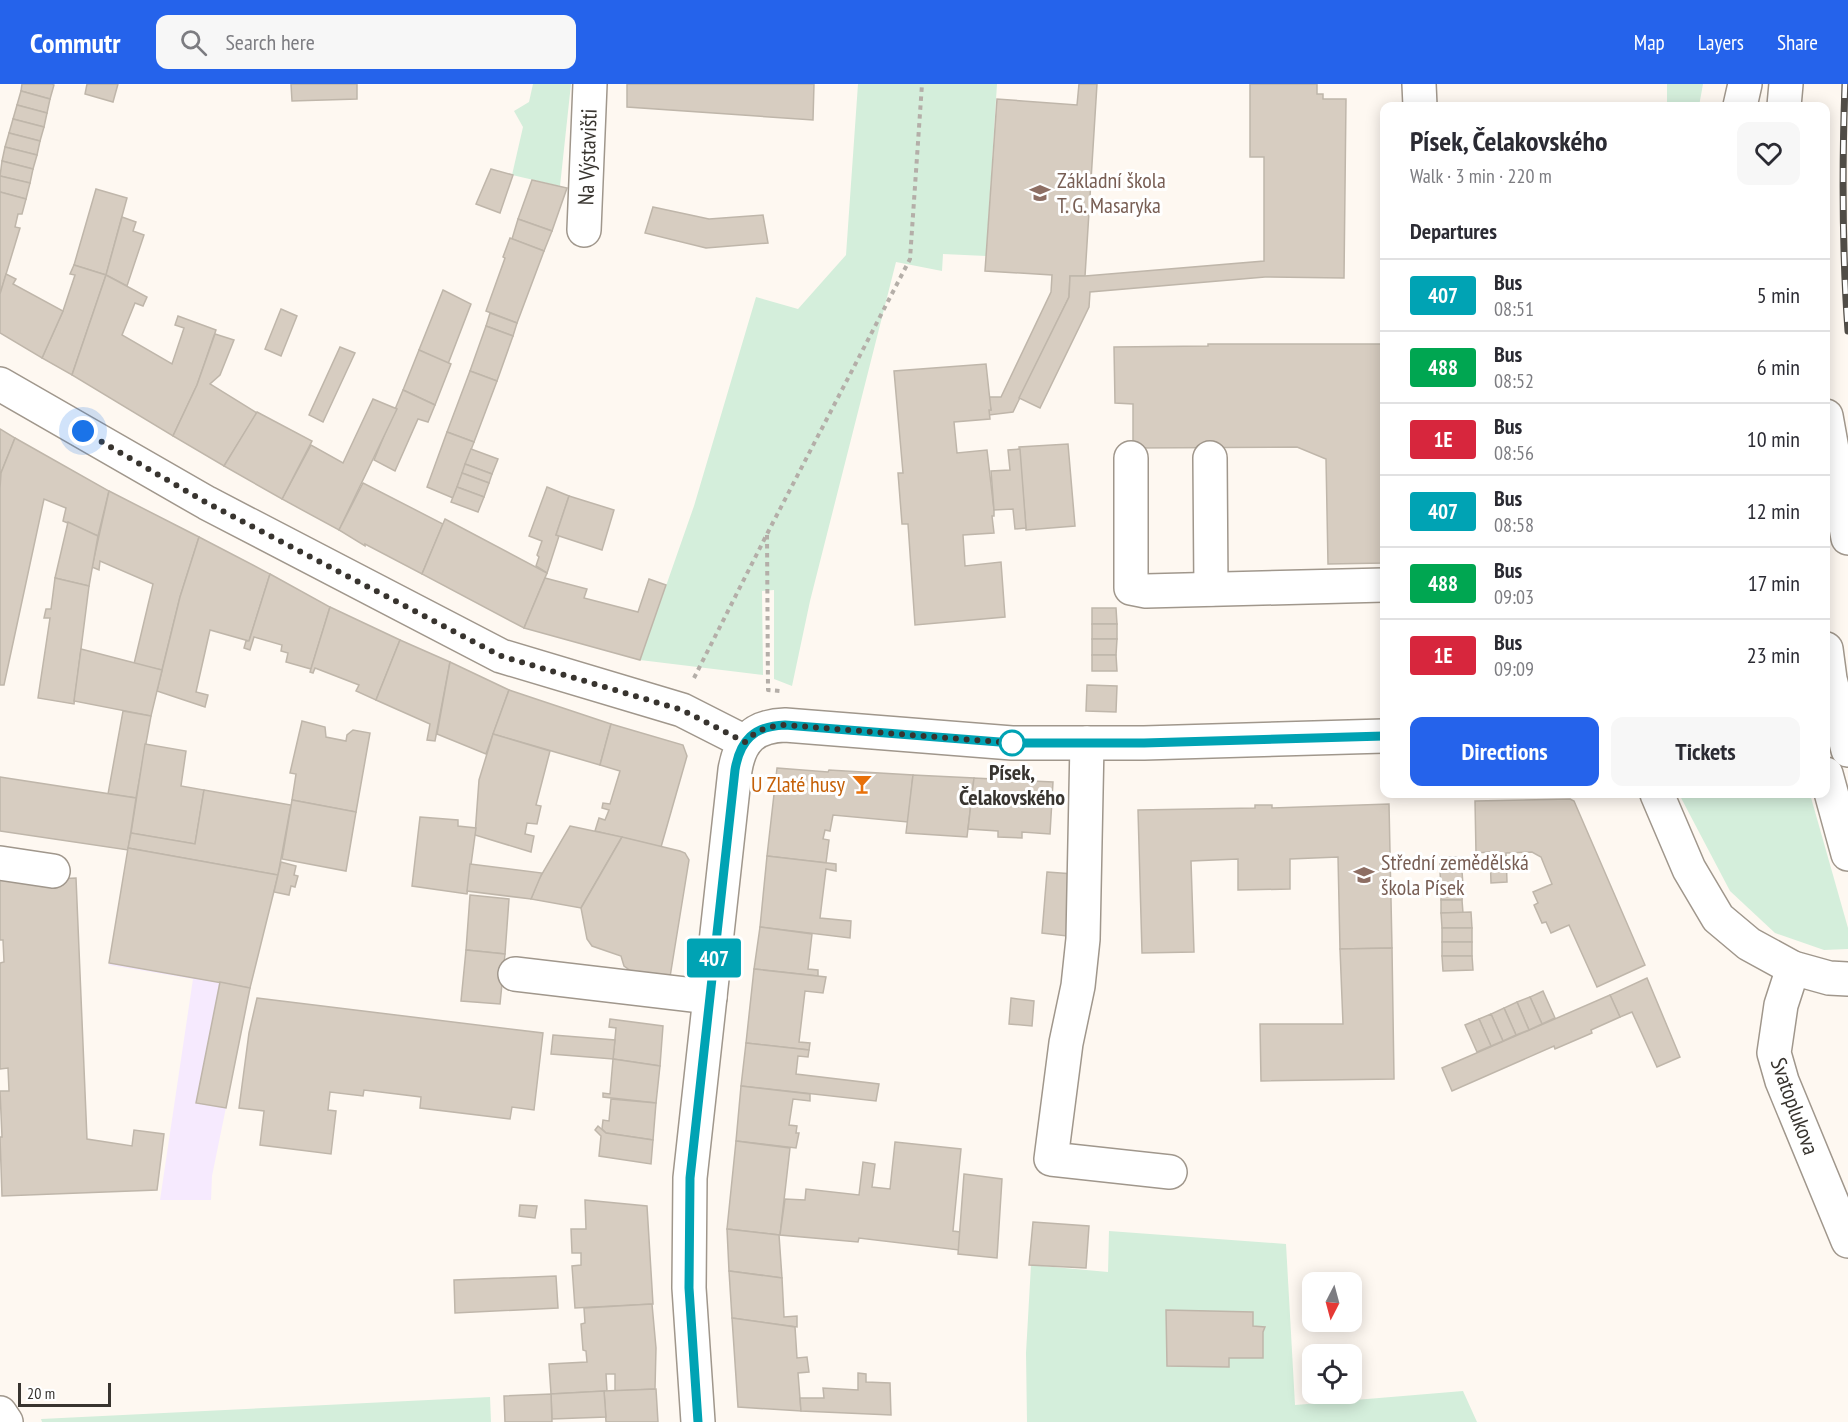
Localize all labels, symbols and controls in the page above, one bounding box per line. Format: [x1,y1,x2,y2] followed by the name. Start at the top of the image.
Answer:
[156,15,576,69] search box
[30,24,120,61] text: Commutr
[177,26,210,59] icon: search
[225,28,315,56] text: Search here
[1634,29,1665,56] text: Map
[1698,29,1744,56] text: Layers
[1777,29,1818,56] text: Share
[571,108,603,206] street label: Na Výstavišti
[1410,122,1608,159] text: Písek, Čelakovského
[1737,122,1800,185] button: heart
[1410,163,1552,189] text: Walk · 3 min · 220 m
[1057,166,1166,219] place label: Základní škola T. G. Masaryka
[1028,181,1052,205] school or university icon: Základní škola T. G. Masaryka
[1410,217,1497,245] text: Departures
[1494,268,1522,296] text: Bus
[1757,281,1800,309] text: 5 min
[1428,282,1458,309] text: 407
[1494,296,1534,322] text: 08:51
[1494,340,1522,368] text: Bus
[1757,353,1800,381] text: 6 min
[1428,354,1458,381] text: 488
[1494,368,1534,394] text: 08:52
[1494,412,1522,440] text: Bus
[68,416,98,446] your location
[1747,425,1800,453] text: 10 min
[1433,426,1453,453] text: 1E
[1494,440,1534,466] text: 08:56
[1494,484,1522,512] text: Bus
[1747,497,1800,525] text: 12 min
[1428,498,1458,525] text: 407
[1494,512,1534,538] text: 08:58
[1494,556,1522,584] text: Bus
[1748,569,1800,597] text: 17 min
[1428,570,1458,597] text: 488
[1494,584,1534,610] text: 09:03
[1494,628,1522,656] text: Bus
[1747,641,1800,669] text: 23 min
[1433,642,1453,669] text: 1E
[1494,656,1534,682] text: 09:09
[1410,717,1599,786] button: Directions
[1611,717,1800,786] button: Tickets
[999,730,1025,756] marker: Písek, Čelakovského
[959,758,1065,811] place label: Písek, Čelakovského
[751,770,846,798] place label: U Zlaté husy
[850,772,874,796] bar icon: U Zlaté husy
[1381,848,1529,901] place label: Střední zemědělská škola Písek
[1352,863,1376,887] school or university icon: Střední zemědělská škola Písek
[680,938,748,978] line badge: 407
[699,945,729,972] text: 407
[1765,1054,1825,1158] street label: Svatoplukova
[1302,1272,1362,1332] north arrow
[1302,1272,1362,1404] map controls
[1302,1344,1362,1404] button: locate
[18,1380,111,1408] scale bar
[27,1383,55,1403] text: 20 m

